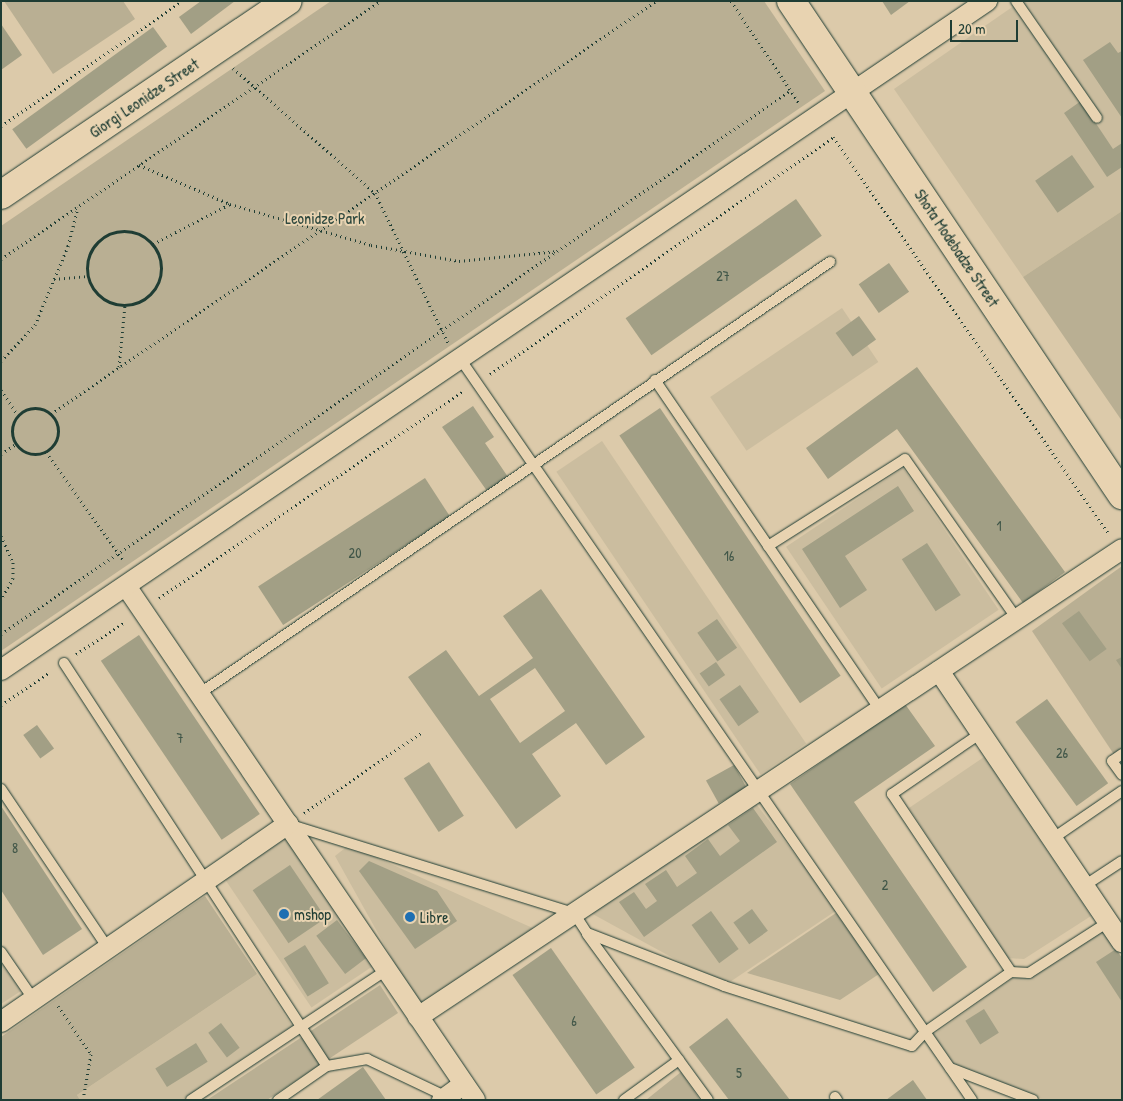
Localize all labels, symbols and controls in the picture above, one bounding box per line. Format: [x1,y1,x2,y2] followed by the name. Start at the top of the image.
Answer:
[953,10,1020,42] scale bar
[958,18,985,39] text: 20 m
[85,54,203,142] street label: Giorgi Leonidze Street
[911,186,1003,310] street label: Shota Modebadze Street
[285,208,365,228] park label: Leonidze Park
[716,268,730,284] house number: 27
[996,518,1002,534] house number: 1
[349,545,361,561] house number: 20
[724,548,734,564] house number: 16
[177,730,183,746] house number: 7
[1056,745,1068,761] house number: 26
[12,840,18,856] house number: 8
[882,877,888,893] house number: 2
[294,904,331,924] place label: mshop
[420,907,449,927] place label: Libre
[278,908,290,920] marker: mshop
[404,911,416,923] marker: Libre
[571,1013,577,1029] house number: 6
[736,1065,742,1081] house number: 5

